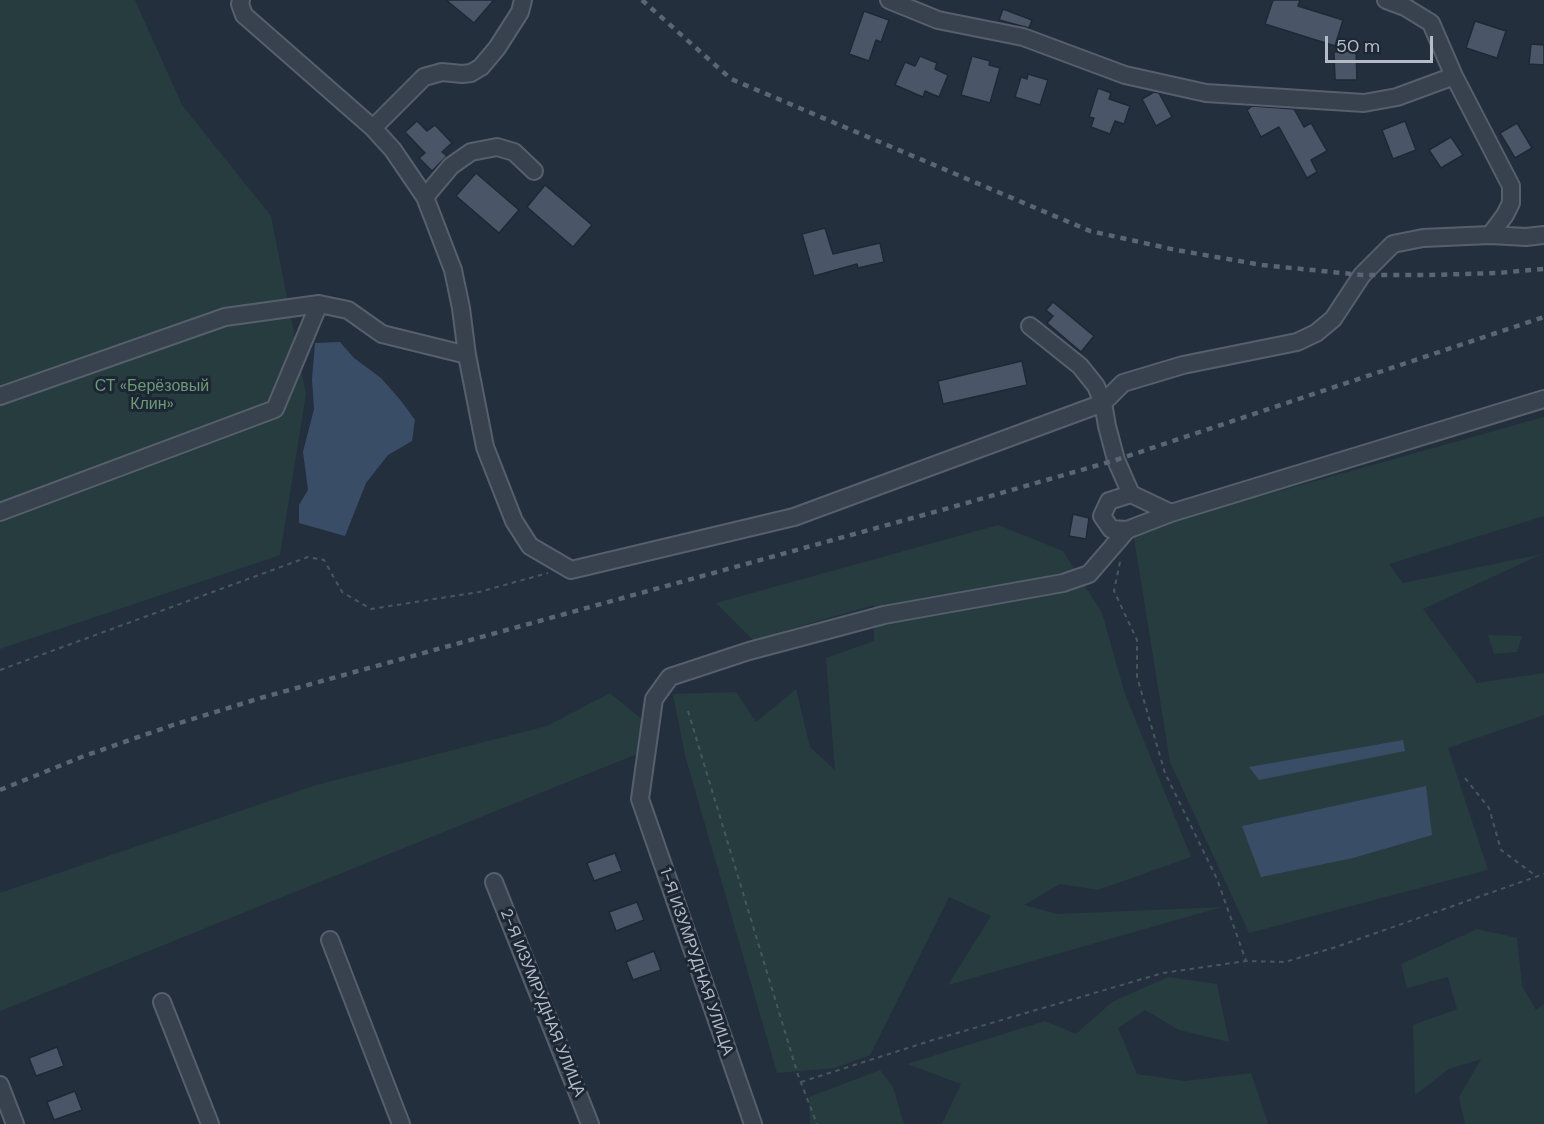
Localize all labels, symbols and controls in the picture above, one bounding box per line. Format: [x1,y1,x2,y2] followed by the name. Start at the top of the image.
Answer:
[1328,24,1436,62] scale bar
[1336,34,1380,58] text: 50 m
[95,377,209,415] park label: СТ «Берёзовый Клин»
[655,866,737,1058] street label: 1-Я ИЗУМРУДНАЯ УЛИЦА
[495,906,589,1100] street label: 2-Я ИЗУМРУДНАЯ УЛИЦА

